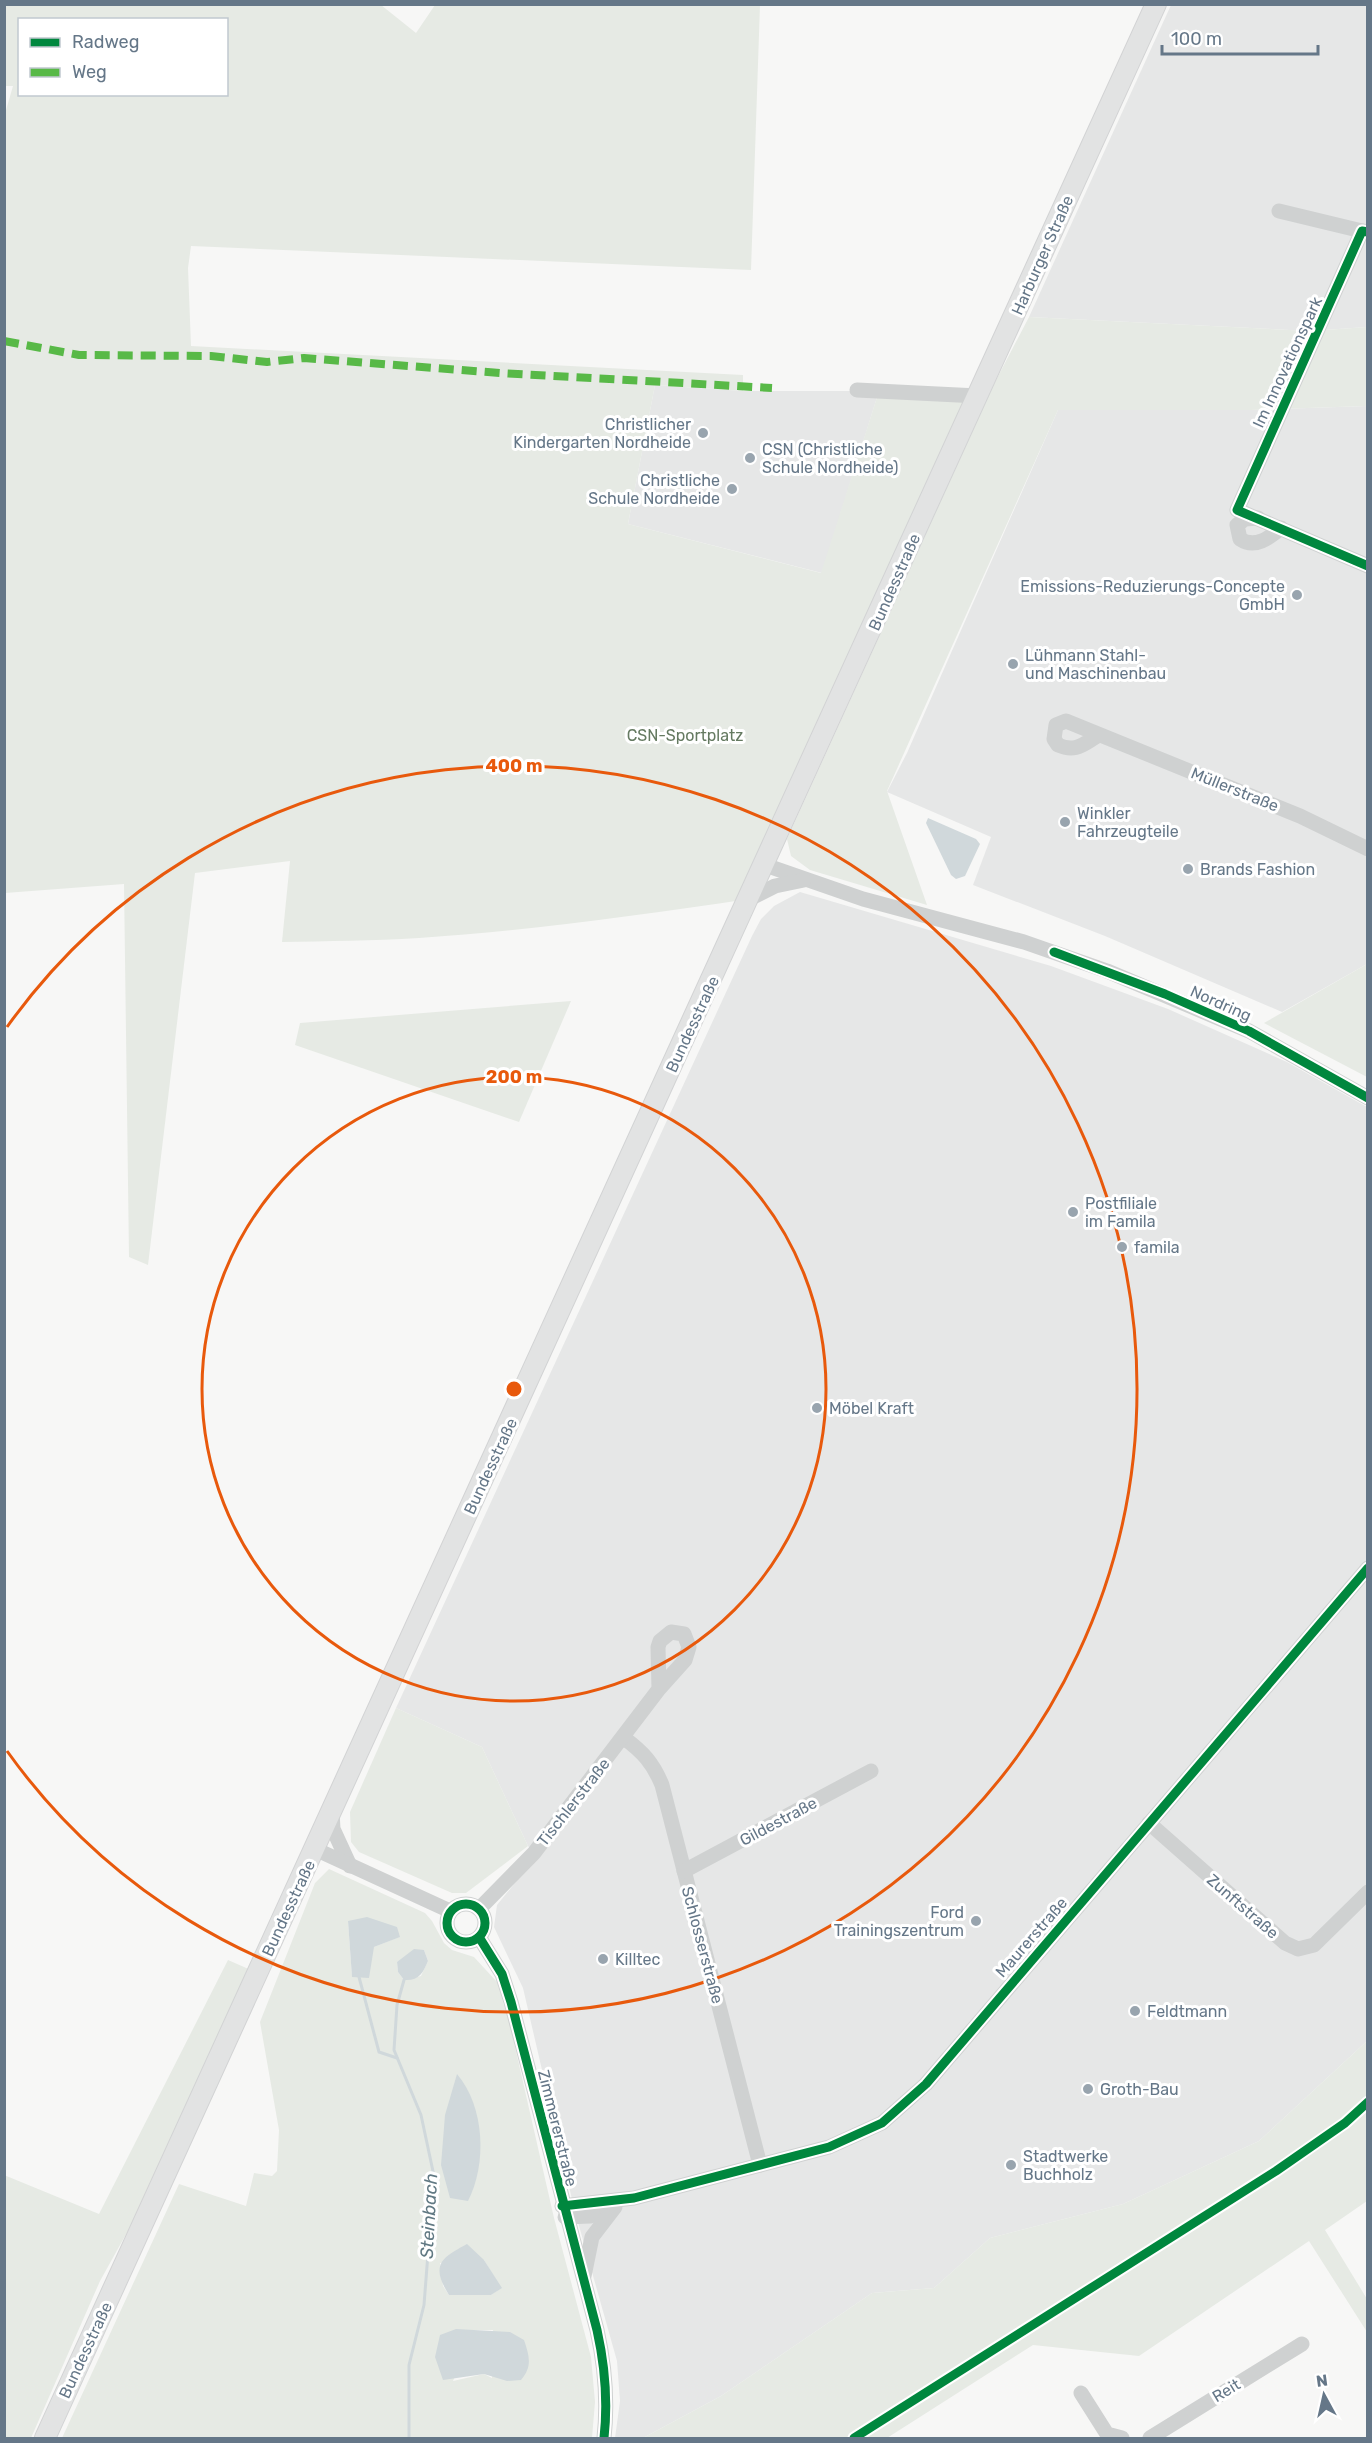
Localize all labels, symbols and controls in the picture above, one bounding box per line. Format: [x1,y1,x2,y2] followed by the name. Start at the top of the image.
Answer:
[18,18,228,96] legend
[1162,18,1318,56] scale bar
[1171,28,1222,50] text: 100 m
[72,31,139,53] text: Radweg
[72,61,107,83] text: Weg
[1008,192,1077,318] street label: Harburger Straße
[1249,293,1326,431] street label: Im Innovationspark
[513,415,691,452] place label: Christlicher Kindergarten Nordheide
[696,426,710,440] marker: Christlicher Kindergarten Nordheide
[762,440,898,477] place label: CSN (Christliche Schule Nordheide)
[743,451,757,465] marker: CSN (Christliche Schule Nordheide)
[588,471,720,508] place label: Christliche Schule Nordheide
[725,482,739,496] marker: Christliche Schule Nordheide
[865,531,924,634] street label: Bundesstraße
[1020,577,1285,614] place label: Emissions-Reduzierungs-Concepte GmbH
[1290,588,1304,602] marker: Emissions-Reduzierungs-Concepte GmbH
[1025,646,1166,683] place label: Lühmann Stahl- und Maschinenbau
[1006,657,1020,671] marker: Lühmann Stahl- und Maschinenbau
[627,726,743,745] park label: CSN-Sportplatz
[485,755,543,777] text: 400 m
[1188,763,1281,816] street label: Müllerstraße
[1077,804,1179,841] place label: Winkler Fahrzeugteile
[1058,815,1072,829] marker: Winkler Fahrzeugteile
[1200,860,1315,879] place label: Brands Fashion
[1181,862,1195,876] marker: Brands Fashion
[662,973,723,1075] street label: Bundesstraße
[1187,982,1254,1025] street label: Nordring
[486,1066,542,1088] text: 200 m
[1085,1194,1157,1231] place label: Postfiliale im Famila
[1066,1205,1080,1219] marker: Postfiliale im Famila
[1134,1238,1180,1257] place label: famila
[1115,1240,1129,1254] marker: famila
[504,1379,524,1399] centre of rings
[829,1399,914,1418] place label: Möbel Kraft
[810,1401,824,1415] marker: Möbel Kraft
[460,1415,521,1517] street label: Bundesstraße
[533,1755,614,1850] street label: Tischlerstraße
[736,1793,820,1850] street label: Gildestraße
[258,1857,319,1959] street label: Bundesstraße
[1203,1870,1282,1943] street label: Zunftstraße
[678,1884,727,2006] street label: Schlosserstraße
[992,1893,1071,1981] street label: Maurerstraße
[834,1903,964,1940] place label: Ford Trainingszentrum
[969,1914,983,1928] marker: Ford Trainingszentrum
[615,1950,660,1969] place label: Killtec
[596,1952,610,1966] marker: Killtec
[1147,2002,1227,2021] place label: Feldtmann
[1128,2004,1142,2018] marker: Feldtmann
[534,2068,581,2188] street label: Zimmererstraße
[1100,2080,1179,2099] place label: Groth-Bau
[1081,2082,1095,2096] marker: Groth-Bau
[1023,2147,1108,2184] place label: Stadtwerke Buchholz
[1004,2158,1018,2172] marker: Stadtwerke Buchholz
[416,2173,442,2259] water label: Steinbach
[55,2299,116,2401] street label: Bundesstraße
[1294,2365,1354,2425] north arrow
[1315,2370,1329,2391] text: N
[1209,2375,1244,2406] street label: Reit

